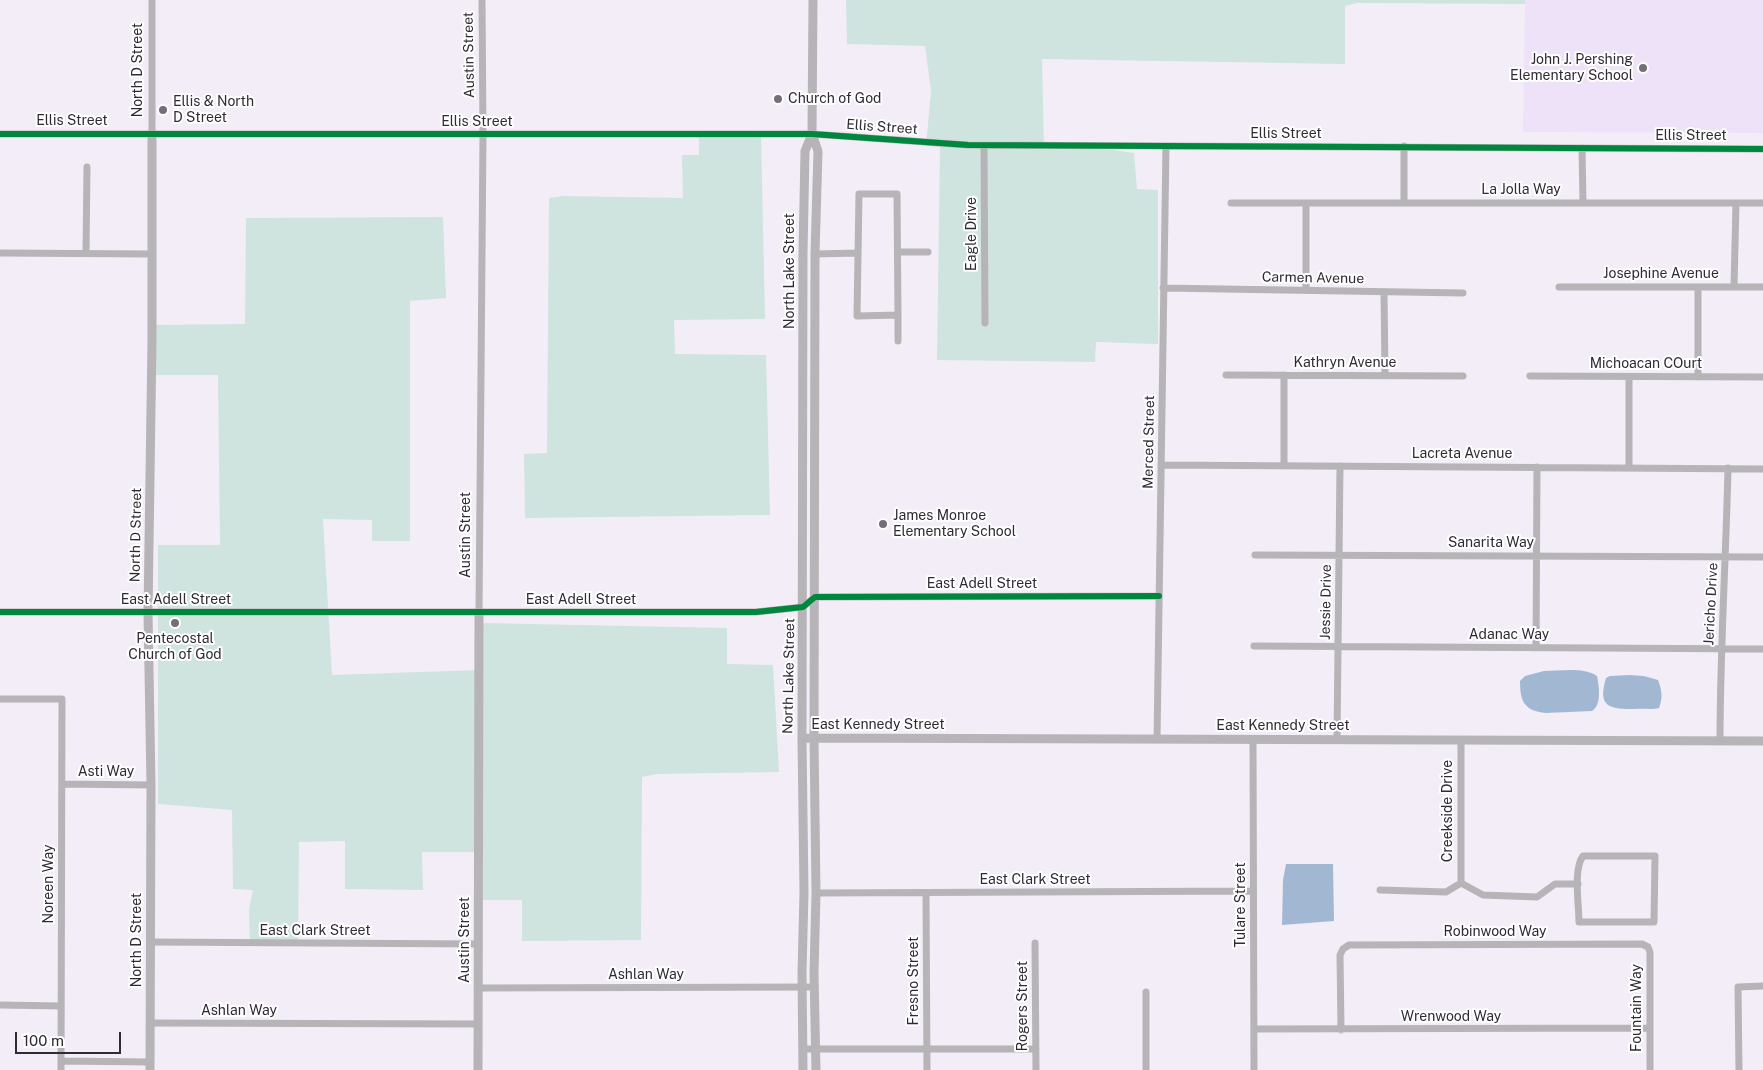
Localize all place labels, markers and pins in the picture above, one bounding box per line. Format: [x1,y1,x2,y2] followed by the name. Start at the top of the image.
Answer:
[1510,52,1633,84] place label: John J. Pershing Elementary School
[1637,62,1649,74] marker: John J. Pershing Elementary School
[788,91,881,107] place label: Church of God
[772,93,784,105] marker: Church of God
[173,94,254,126] place label: Ellis & North D Street
[157,104,169,116] marker: Ellis & North D Street
[893,508,1016,540] place label: James Monroe Elementary School
[877,518,889,530] marker: James Monroe Elementary School
[169,617,181,629] marker: Pentecostal Church of God
[128,631,222,664] place label: Pentecostal Church of God

